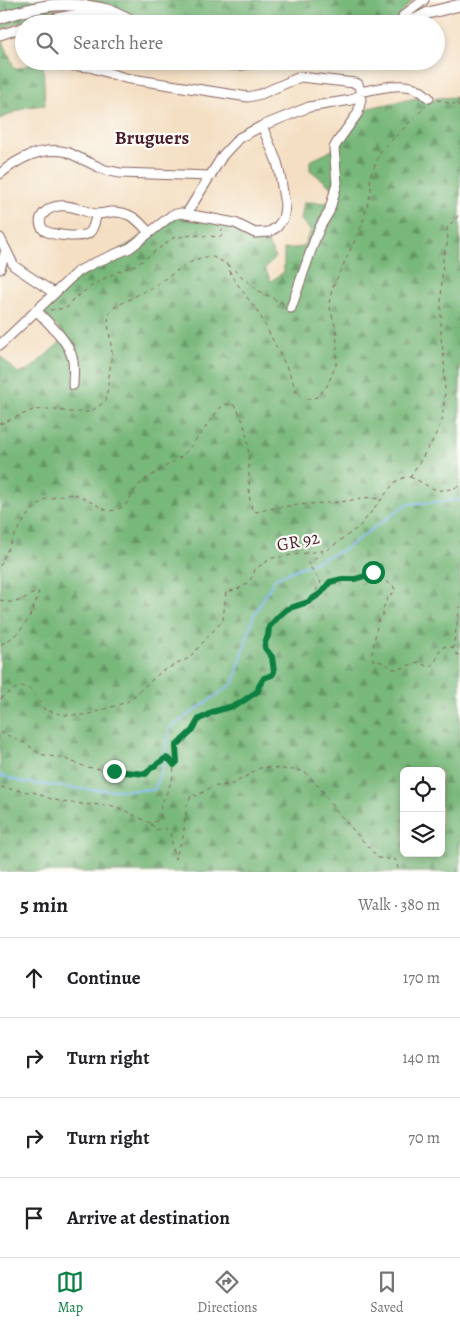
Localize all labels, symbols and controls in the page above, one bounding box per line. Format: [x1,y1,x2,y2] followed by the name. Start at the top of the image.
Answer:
[15,15,445,70] search box
[33,29,61,57] icon: search
[73,30,163,56] text: Search here
[115,125,189,151] district label: Bruguers
[274,525,322,557] street label: GR 92
[362,561,385,584] route start
[103,760,126,783] route end
[400,767,445,857] map controls
[400,767,445,812] button: locate
[400,812,445,857] button: layers
[20,891,68,919] text: 5 min
[358,894,440,916] text: Walk · 380 m
[20,964,48,992] icon: ahead
[67,965,141,991] text: Continue
[403,967,440,989] text: 170 m
[20,1044,48,1072] icon: right
[67,1045,149,1071] text: Turn right
[402,1047,440,1069] text: 140 m
[20,1124,48,1152] icon: right
[67,1125,149,1151] text: Turn right
[408,1127,440,1149] text: 70 m
[20,1204,48,1232] icon: arrive
[67,1205,230,1231] text: Arrive at destination
[56,1268,84,1317] tab: Map
[197,1268,257,1317] tab: Directions
[370,1268,404,1317] tab: Saved

